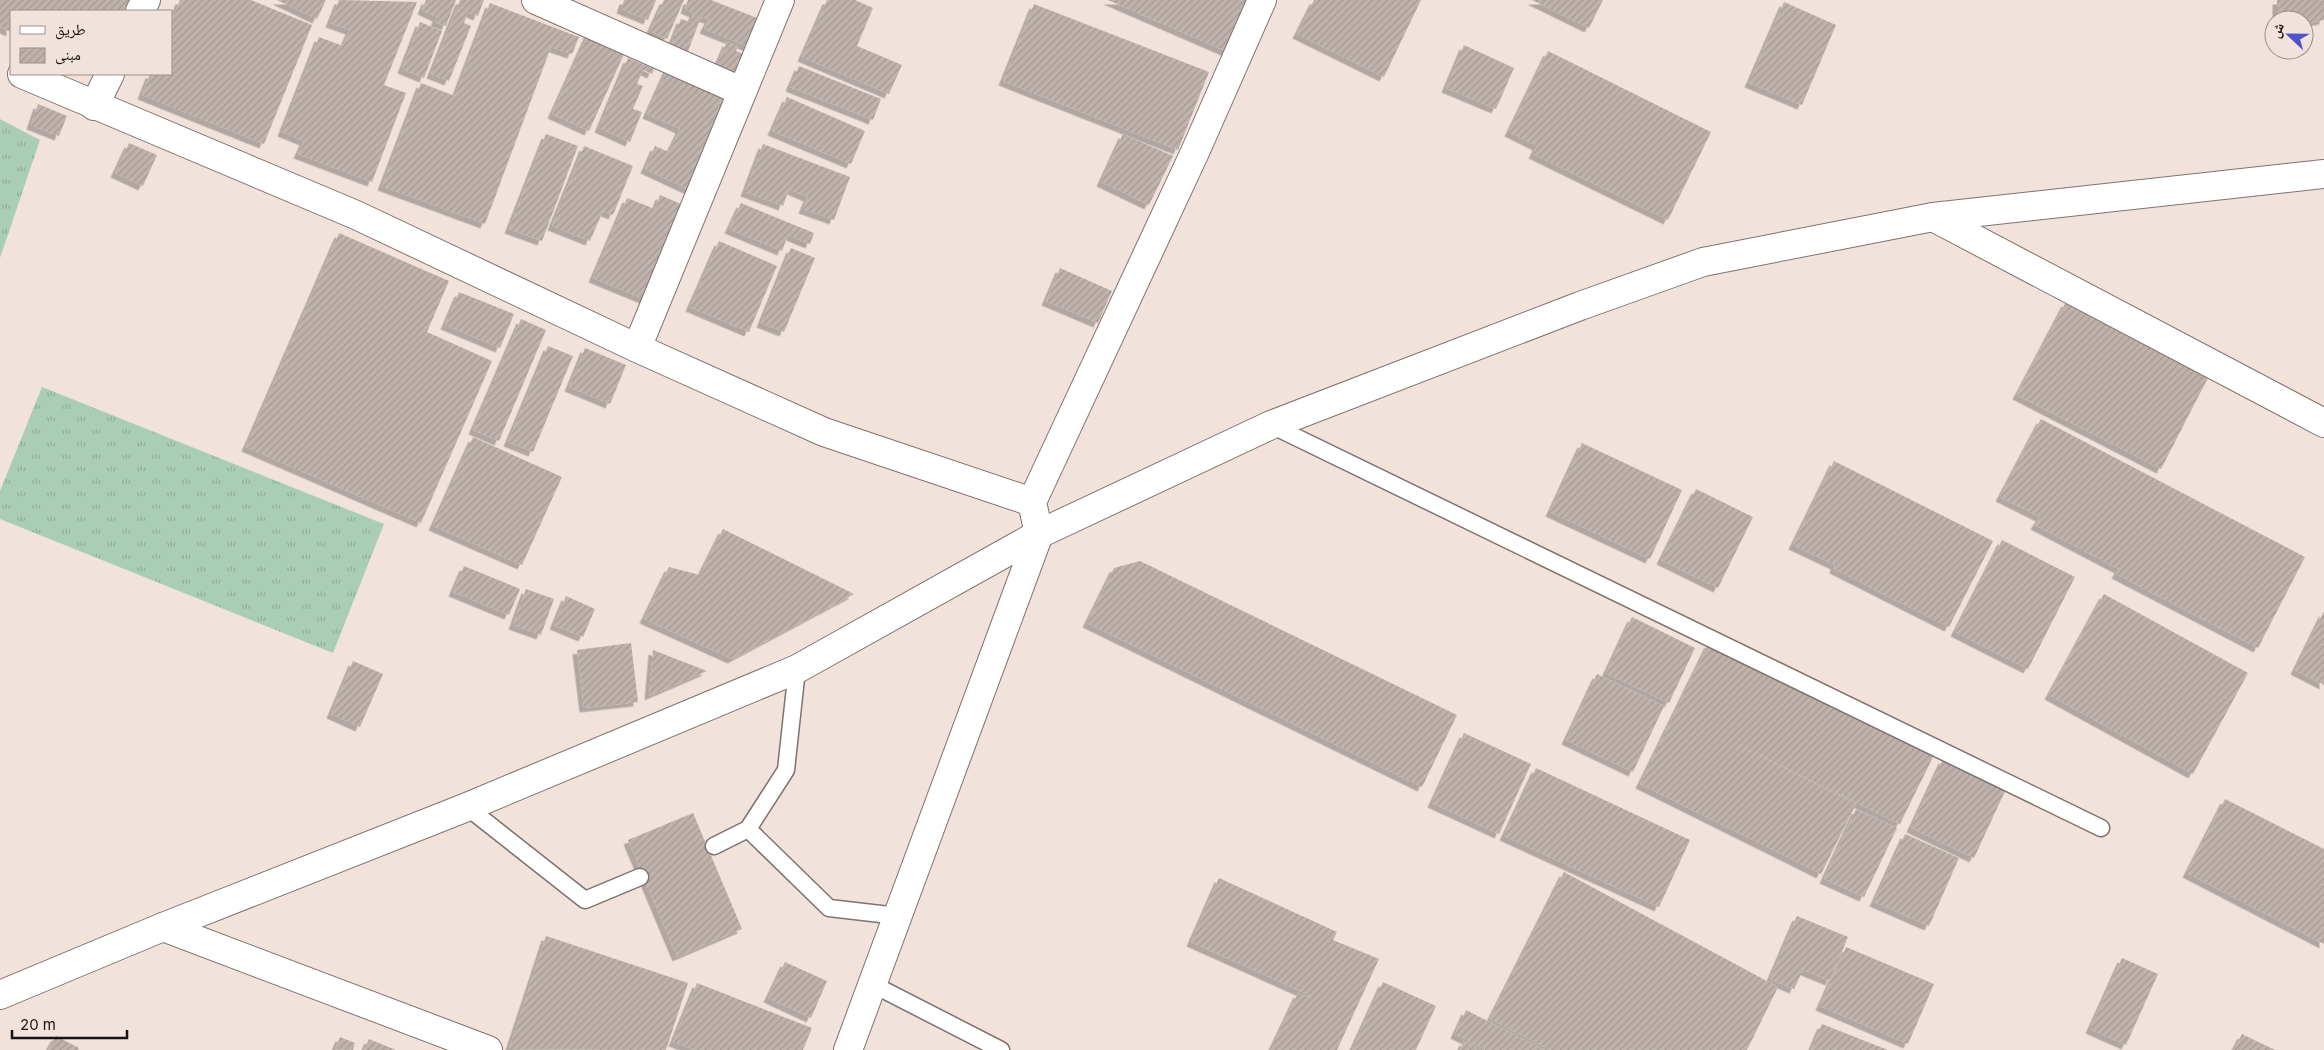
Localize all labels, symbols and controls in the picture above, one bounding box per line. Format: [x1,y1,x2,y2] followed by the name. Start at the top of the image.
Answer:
[10,10,172,75] legend
[2264,10,2314,60] north arrow
[55,20,86,40] text: طريق
[2266,20,2288,40] text: ش
[55,45,81,65] text: مبنى
[12,1008,128,1040] scale bar
[20,1015,56,1034] text: 20 m

